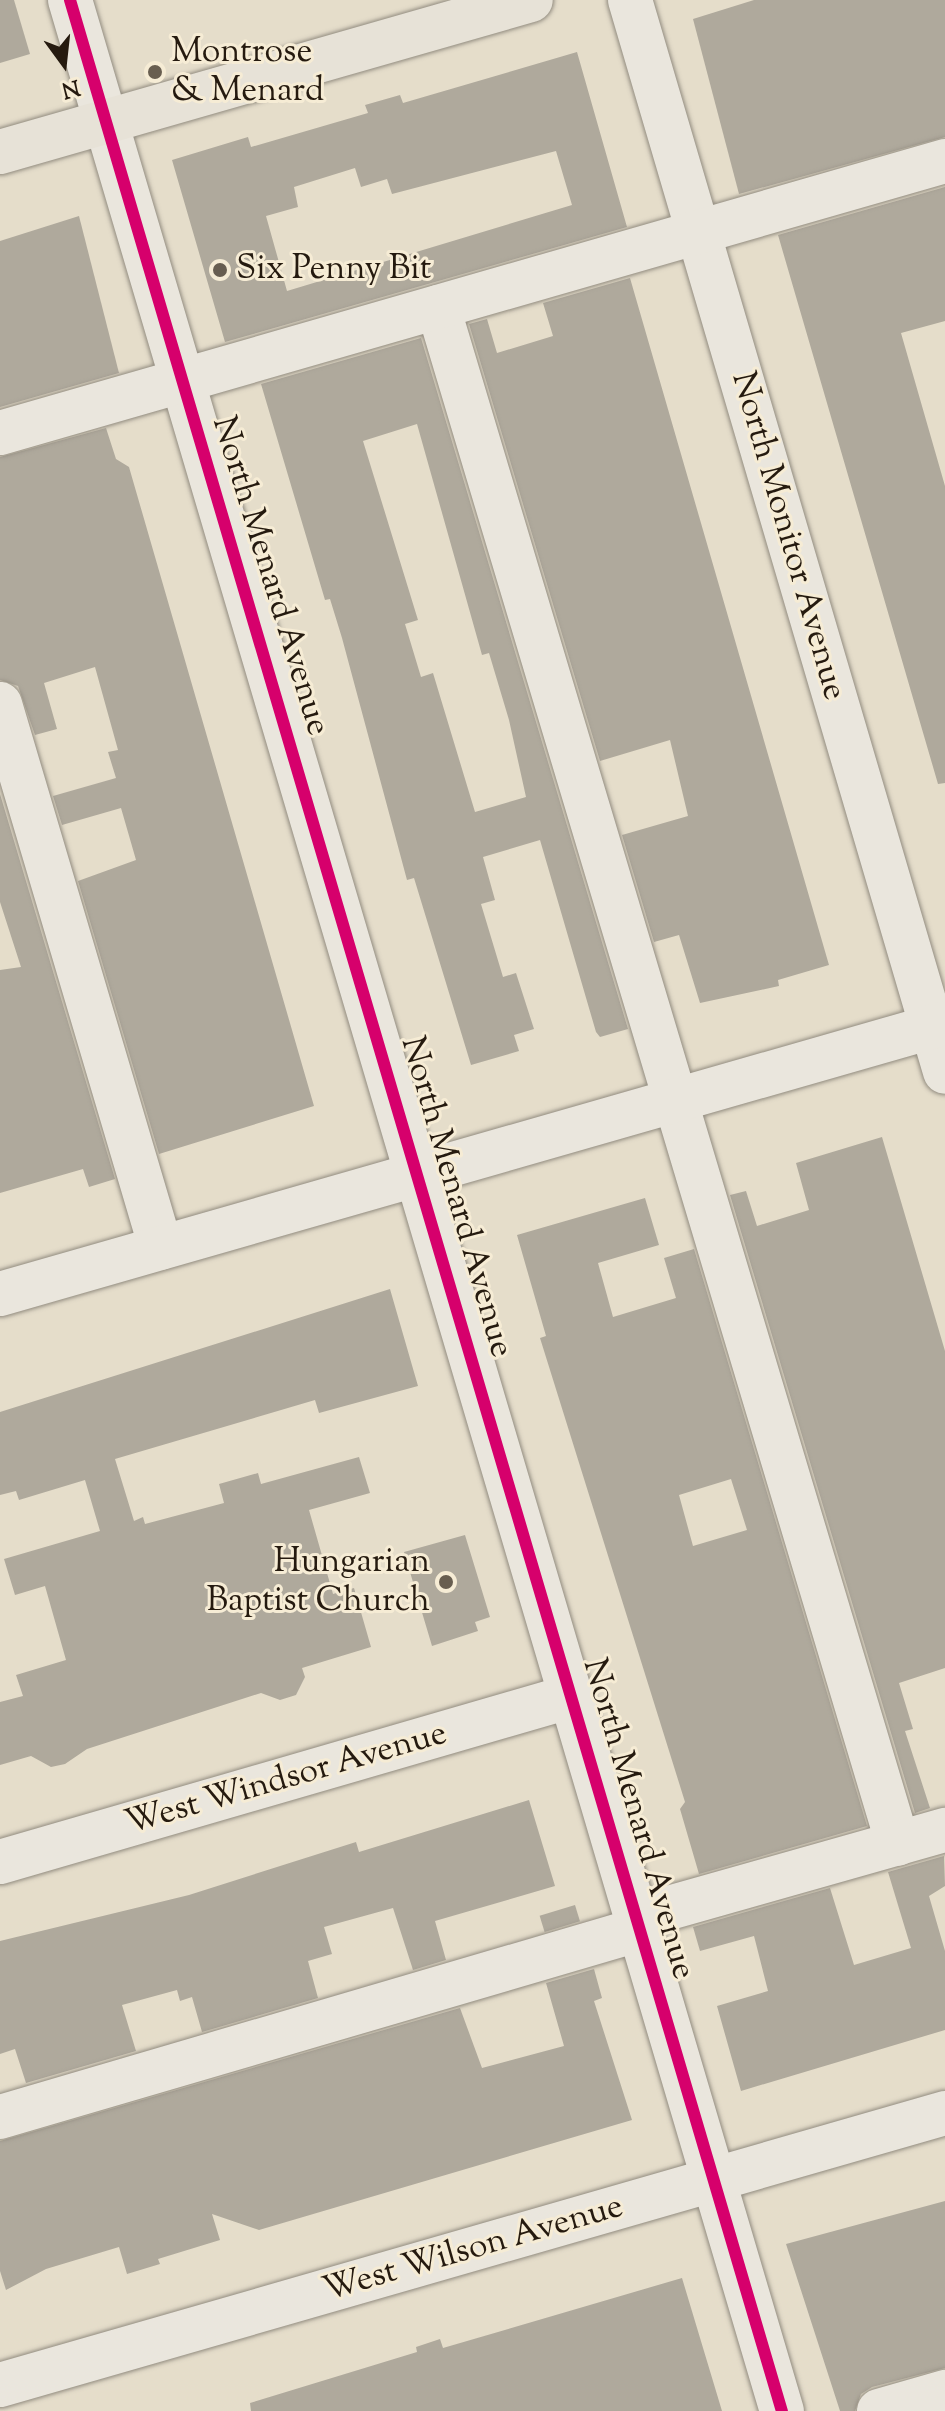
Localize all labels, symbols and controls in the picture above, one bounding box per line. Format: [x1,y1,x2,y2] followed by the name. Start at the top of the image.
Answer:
[24,24,104,104] north arrow
[171,32,324,112] place label: Montrose & Menard
[146,63,164,81] marker: Montrose & Menard
[58,69,83,105] text: N
[236,250,431,290] place label: Six Penny Bit
[211,261,229,279] marker: Six Penny Bit
[722,367,854,705] street label: North Monitor Avenue
[202,412,338,740] street label: North Menard Avenue
[391,1032,521,1362] street label: North Menard Avenue
[206,1542,430,1622] place label: Hungarian Baptist Church
[437,1573,455,1591] marker: Hungarian Baptist Church
[573,1654,703,1984] street label: North Menard Avenue
[121,1714,451,1844] street label: West Windsor Avenue
[318,2187,628,2311] street label: West Wilson Avenue

